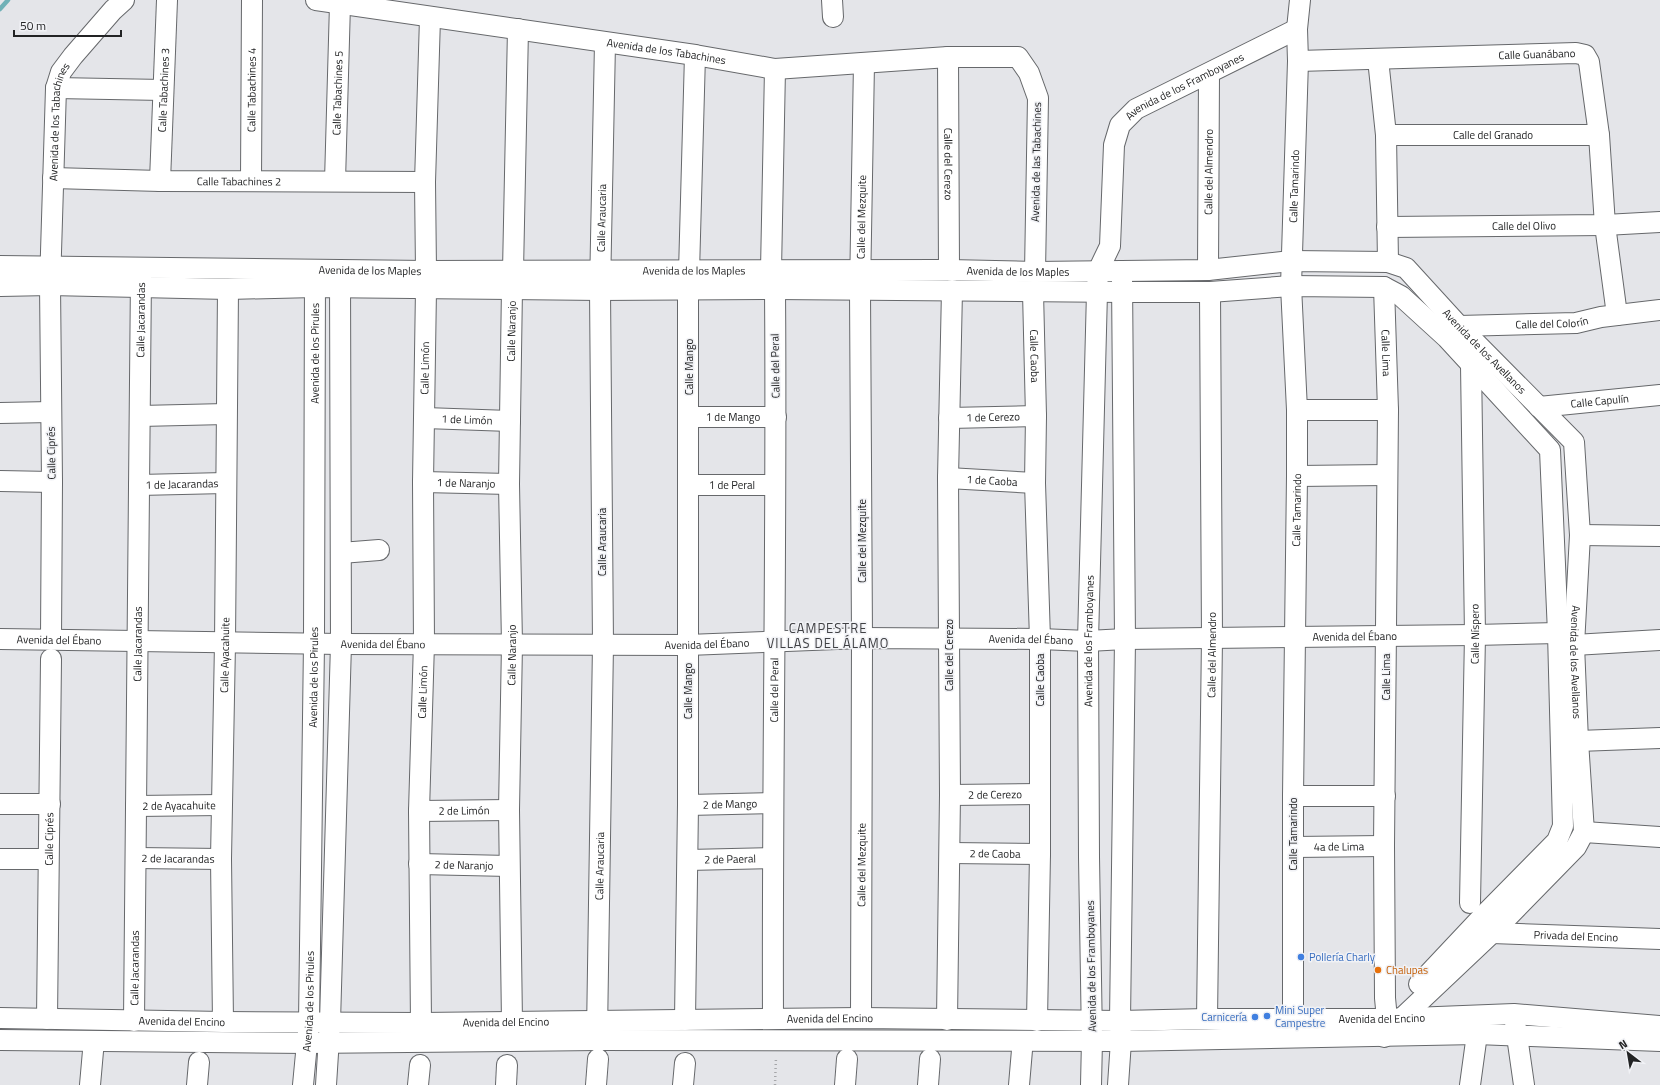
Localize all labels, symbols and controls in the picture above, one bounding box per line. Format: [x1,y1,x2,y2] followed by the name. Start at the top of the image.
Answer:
[14,12,121,38] scale bar
[20,16,46,35] text: 50 m
[606,34,727,68] street label: Avenida de los Tabachines
[1498,45,1576,63] street label: Calle Guanábano
[154,48,173,133] street label: Calle Tabachines 3
[243,48,260,132] street label: Calle Tabachines 4
[1122,49,1247,123] street label: Avenida de los Framboyanes
[328,51,347,136] street label: Calle Tabachines 5
[45,59,74,181] street label: Avenida de los Tabachines
[1027,102,1045,222] street label: Avenida de las Tabachines
[1453,127,1533,143] street label: Calle del Granado
[940,128,957,200] street label: Calle del Cerezo
[1200,129,1217,215] street label: Calle del Almendro
[1285,149,1303,223] street label: Calle Tamarindo
[197,173,281,189] street label: Calle Tabachines 2
[853,174,870,259] street label: Calle del Mezquite
[593,183,610,252] street label: Calle Araucaria
[1492,217,1556,234] street label: Calle del Olivo
[319,262,421,279] street label: Avenida de los Maples
[643,262,745,279] street label: Avenida de los Maples
[966,262,1069,280] street label: Avenida de los Maples
[132,282,149,358] street label: Calle Jacarandas
[503,300,520,362] street label: Calle Naranjo
[307,303,323,404] street label: Avenida de los Pirules
[1439,305,1530,397] street label: Avenida de los Avellanos
[1515,312,1590,333] street label: Calle del Colorín
[1026,329,1043,383] street label: Calle Caoba
[1377,329,1395,377] street label: Calle Lima
[766,333,784,399] street label: Calle del Peral
[681,338,697,395] street label: Calle Mango
[416,341,433,395] street label: Calle Limón
[1570,390,1630,412] street label: Calle Capulín
[966,408,1020,426] street label: 1 de Cerezo
[706,409,760,425] street label: 1 de Mango
[441,411,493,428] street label: 1 de Limón
[43,426,59,480] street label: Calle Ciprés
[966,471,1018,490] street label: 1 de Caoba
[1288,473,1305,547] street label: Calle Tamarindo
[436,474,496,492] street label: 1 de Naranjo
[145,475,219,493] street label: 1 de Jacarandas
[709,477,755,493] street label: 1 de Peral
[854,499,870,583] street label: Calle del Mezquite
[594,507,610,576] street label: Calle Araucaria
[1080,575,1098,707] street label: Avenida de los Framboyanes
[1466,604,1483,664] street label: Calle Níspero
[1566,605,1585,719] street label: Avenida de los Avellanos
[129,606,146,682] street label: Calle Jacarandas
[1203,612,1220,698] street label: Calle del Almendro
[216,617,233,693] street label: Calle Ayacahuite
[767,618,889,653] district label: CAMPESTRE VILLAS DEL ÁLAMO
[941,619,957,691] street label: Calle del Cerezo
[503,624,520,686] street label: Calle Naranjo
[305,627,322,728] street label: Avenida de los Pirules
[1312,628,1397,645] street label: Avenida del Ébano
[17,631,102,648] street label: Avenida del Ébano
[988,631,1074,648] street label: Avenida del Ébano
[665,635,750,653] street label: Avenida del Ébano
[341,636,426,652] street label: Avenida del Ébano
[1032,653,1048,707] street label: Calle Caoba
[1378,653,1394,700] street label: Calle Lima
[766,658,782,723] street label: Calle del Peral
[680,662,696,719] street label: Calle Mango
[414,665,431,719] street label: Calle Limón
[968,786,1022,803] street label: 2 de Cerezo
[703,795,758,813] street label: 2 de Mango
[142,797,216,814] street label: 2 de Ayacahuite
[1285,797,1301,871] street label: Calle Tamarindo
[438,802,490,819] street label: 2 de Limón
[41,812,57,866] street label: Calle Ciprés
[853,822,870,907] street label: Calle del Mezquite
[591,831,608,900] street label: Calle Araucaria
[1314,838,1365,855] street label: 4a de Lima
[969,845,1021,862] street label: 2 de Caoba
[141,850,215,867] street label: 2 de Jacarandas
[704,850,756,868] street label: 2 de Paeral
[434,856,494,874] street label: 2 de Naranjo
[1082,900,1100,1032] street label: Avenida de los Framboyanes
[1533,926,1619,946] street label: Privada del Encino
[126,930,143,1006] street label: Calle Jacarandas
[1309,949,1376,965] place label: Pollería Charly
[298,951,318,1052] street label: Avenida de los Pirules
[1296,952,1306,962] marker: Pollería Charly
[1386,962,1428,978] place label: Chalupas
[1373,965,1383,975] marker: Chalupas
[1275,1002,1326,1031] place label: Mini Super Campestre
[1201,1009,1247,1025] place label: Carnicería
[1339,1009,1426,1027] street label: Avenida del Encino
[787,1010,873,1027] street label: Avenida del Encino
[1262,1011,1272,1021] marker: Mini Super Campestre
[139,1012,226,1030] street label: Avenida del Encino
[1250,1012,1260,1022] marker: Carnicería
[463,1014,550,1031] street label: Avenida del Encino
[1608,1033,1648,1073] north arrow
[1615,1036,1630,1053] text: N

